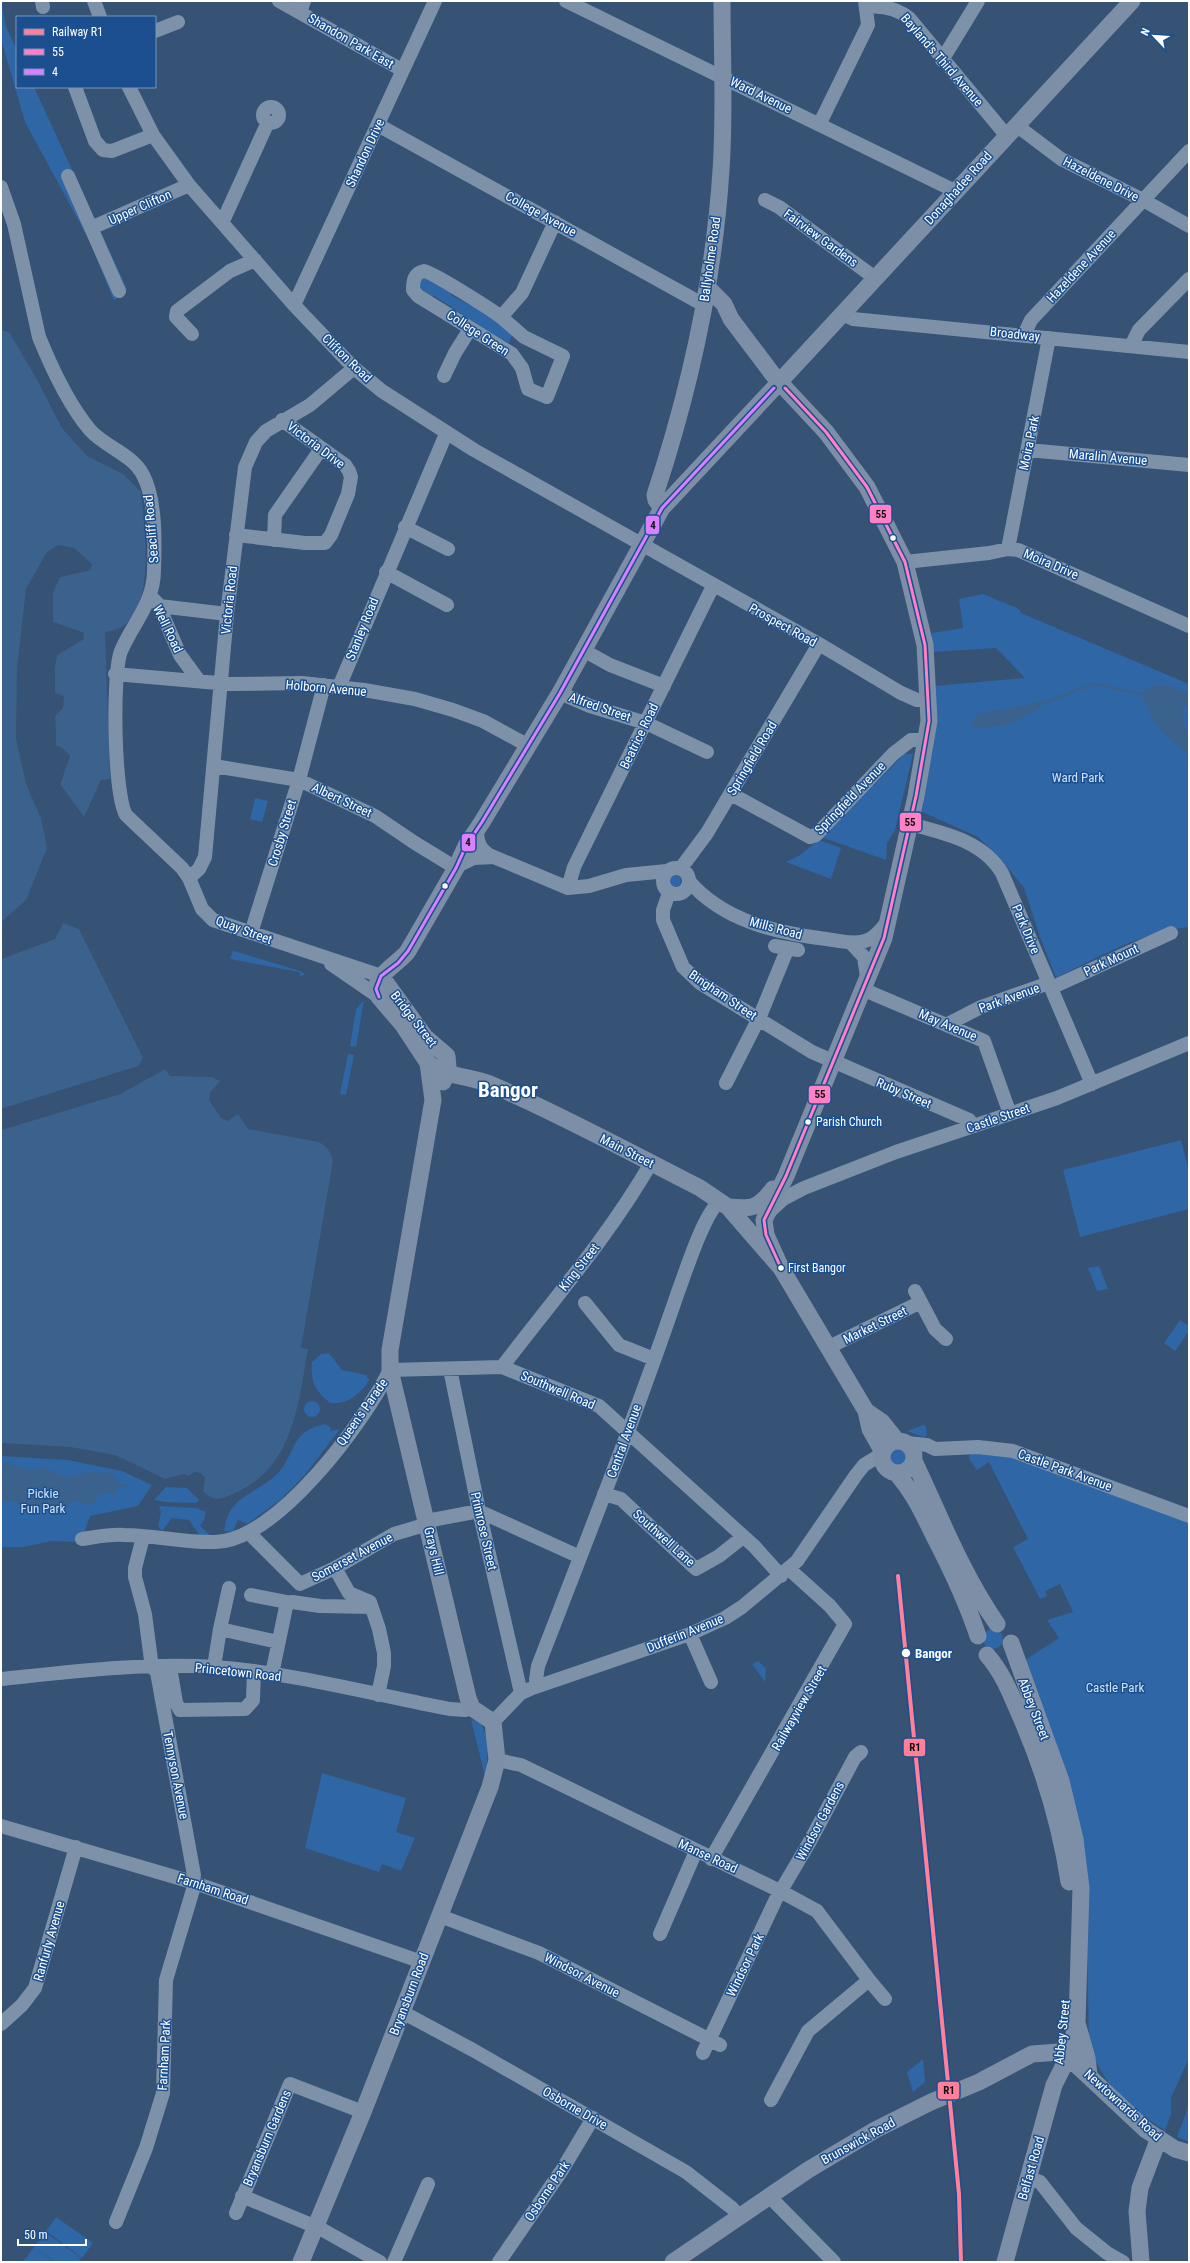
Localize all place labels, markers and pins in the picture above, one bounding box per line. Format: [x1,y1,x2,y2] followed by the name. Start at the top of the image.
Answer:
[888,533,898,543] unlabelled marker
[440,881,450,891] unlabelled marker
[816,1115,882,1129] place label: Parish Church
[803,1117,813,1127] marker: Parish Church
[788,1261,846,1275] place label: First Bangor
[776,1263,786,1273] marker: First Bangor
[915,1646,953,1661] place label: Bangor
[900,1647,912,1659] marker: Bangor

